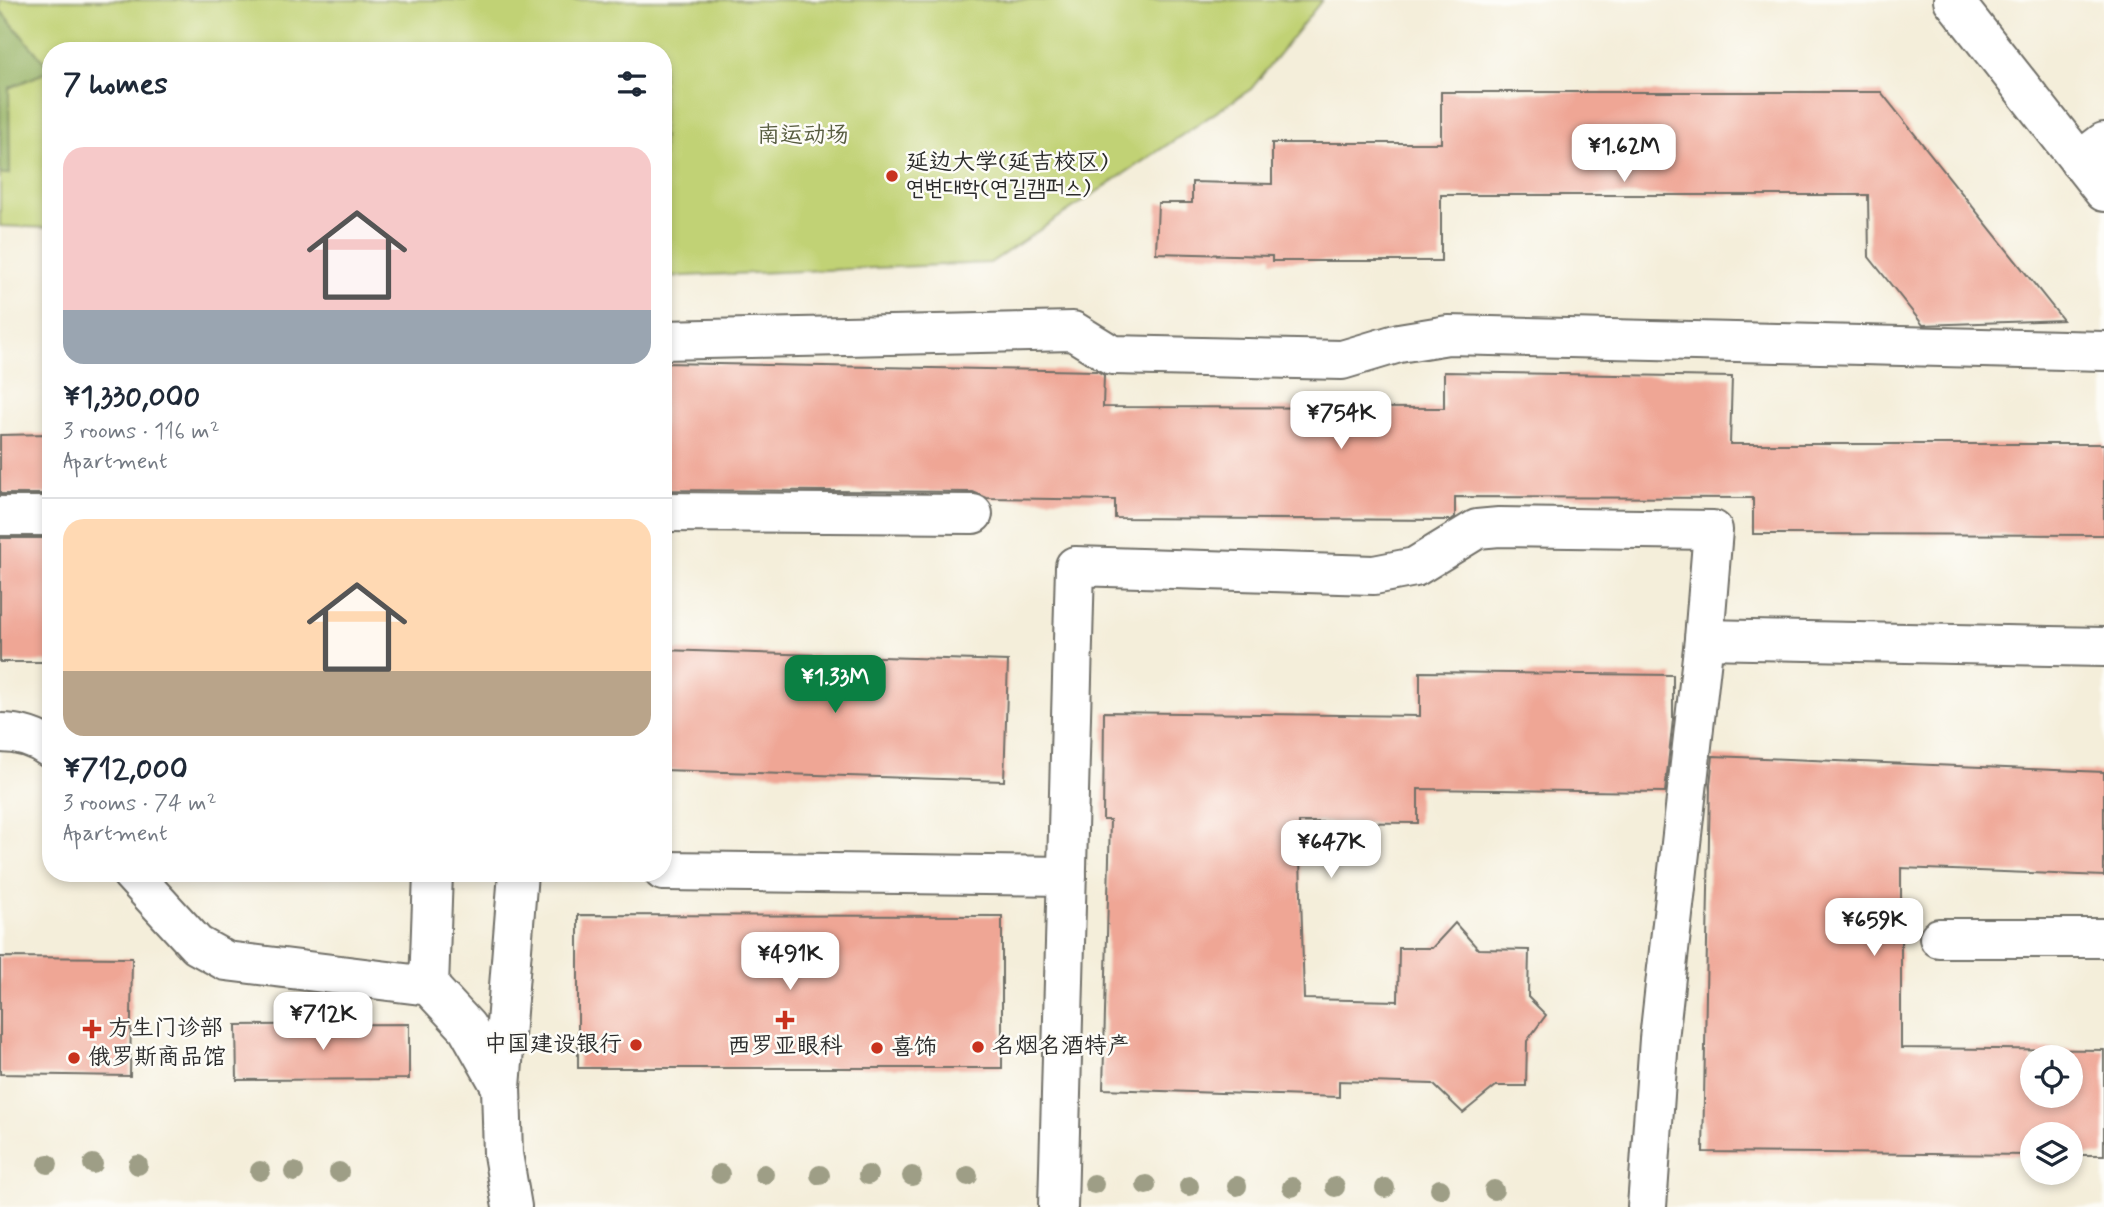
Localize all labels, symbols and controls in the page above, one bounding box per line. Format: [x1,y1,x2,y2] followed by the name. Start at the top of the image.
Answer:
[63,65,168,104] text: 7 homes
[613,65,651,103] icon: filters
[757,121,849,151] park label: 南运动场
[1567,124,1681,184] pin: ¥1.62M
[1588,132,1660,162] text: ¥1.62M
[906,148,1108,204] place label: 延边大学(延吉校区) 연변대학(연길캠퍼스)
[884,168,900,184] marker: 延边大学(延吉校区) 연변대학(연길캠퍼스)
[294,192,420,318] icon: home
[63,378,200,417] text: ¥1,330,000
[1292,392,1390,451] pin: ¥754K
[1306,399,1376,429] text: ¥754K
[63,417,220,447] text: 3 rooms · 116 m²
[63,447,168,477] text: Apartment
[294,564,420,690] icon: home
[778,656,892,715] pin: ¥1.33M
[801,663,869,693] text: ¥1.33M
[63,750,188,789] text: ¥712,000
[63,789,217,819] text: 3 rooms · 74 m²
[63,819,168,849] text: Apartment
[1282,820,1380,880] pin: ¥647K
[1297,828,1365,858] text: ¥647K
[1825,898,1923,958] pin: ¥659K
[1841,906,1907,936] text: ¥659K
[741,932,839,992] pin: ¥491K
[757,940,823,970] text: ¥491K
[274,992,372,1052] pin: ¥712K
[289,1000,357,1030] text: ¥712K
[775,1010,795,1030] marker: 西罗亚眼科
[108,1014,223,1044] place label: 方生门诊部
[82,1019,102,1039] marker: 方生门诊部
[484,1030,622,1060] place label: 中国建设银行
[728,1032,843,1062] place label: 西罗亚眼科
[992,1032,1130,1062] place label: 名烟名酒特产
[891,1033,937,1063] place label: 喜饰
[628,1037,644,1053] marker: 中国建设银行
[970,1039,986,1055] marker: 名烟名酒特产
[869,1040,885,1056] marker: 喜饰
[88,1043,226,1073] place label: 俄罗斯商品馆
[2020,1045,2083,1185] map controls
[2020,1045,2083,1108] button: locate
[66,1050,82,1066] marker: 俄罗斯商品馆
[2020,1122,2083,1185] button: layers

